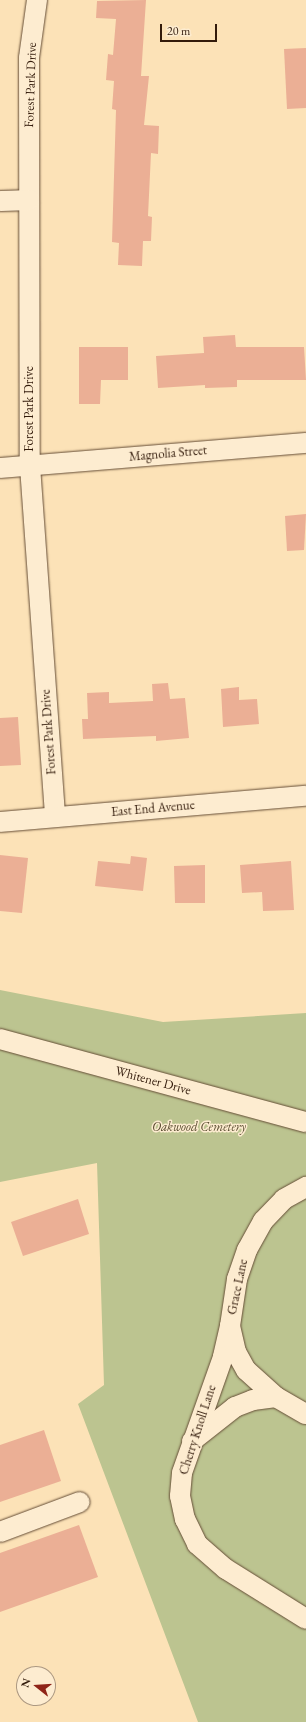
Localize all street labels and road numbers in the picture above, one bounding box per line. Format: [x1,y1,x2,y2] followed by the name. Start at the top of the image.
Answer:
[22,42,40,128] street label: Forest Park Drive
[21,366,37,452] street label: Forest Park Drive
[128,443,208,465] street label: Magnolia Street
[38,689,60,775] street label: Forest Park Drive
[111,798,195,820] street label: East End Avenue
[114,1063,192,1099] street label: Whitener Drive
[225,1258,251,1316] street label: Grace Lane
[176,1383,220,1477] street label: Cherry Knoll Lane

